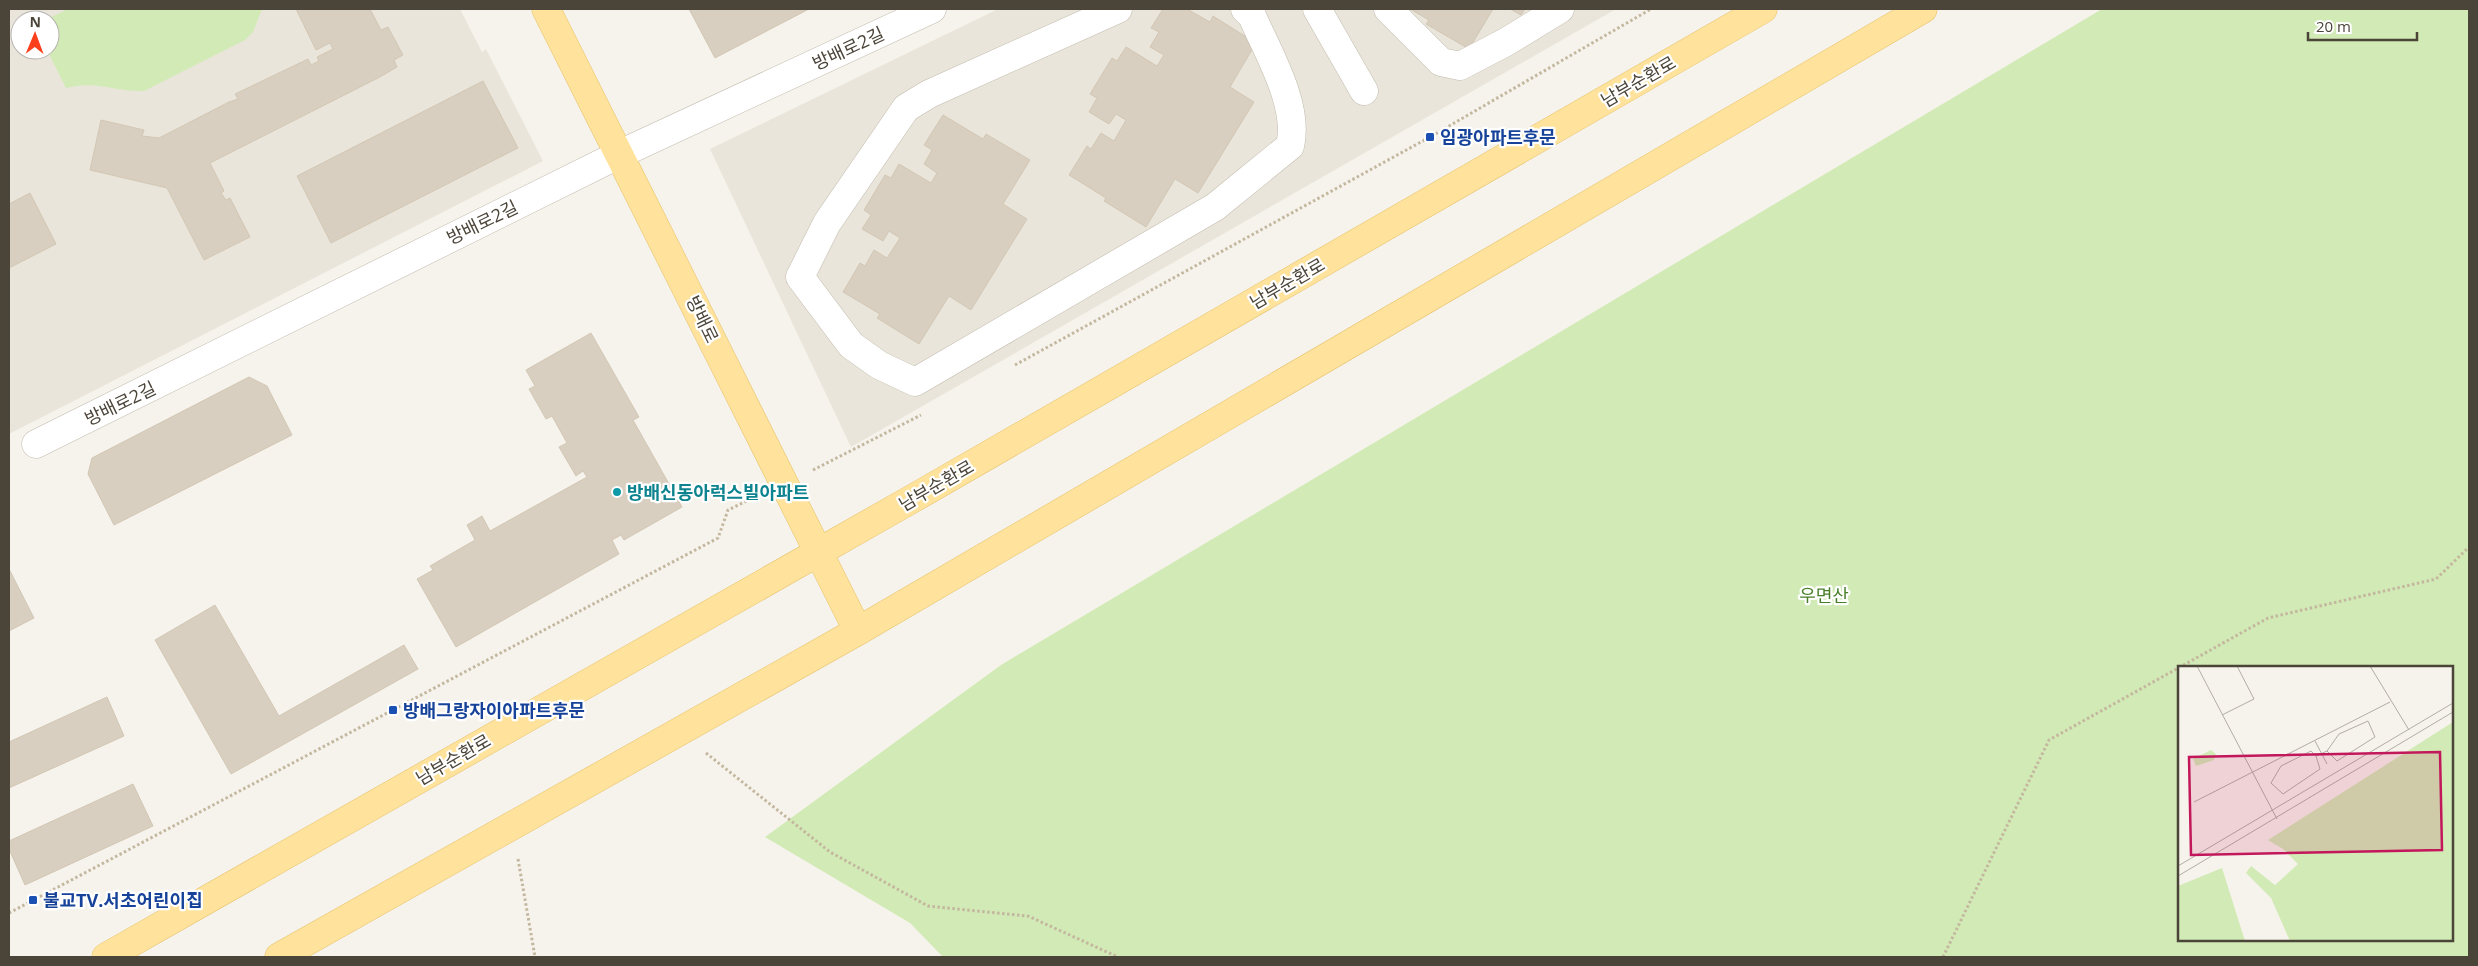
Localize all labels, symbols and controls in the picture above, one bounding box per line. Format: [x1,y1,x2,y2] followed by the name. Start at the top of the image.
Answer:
[10,10,60,60] north arrow
[2308,10,2417,42] scale bar
[29,12,41,31] text: N
[2316,16,2351,36] text: 20 m
[808,21,888,75] street label: 방배로2길
[1596,50,1680,112] street label: 남부순환로
[1440,125,1556,149] place label: 임광아파트후문
[1424,131,1436,143] marker: 임광아파트후문
[442,194,522,250] street label: 방배로2길
[1245,252,1329,314] street label: 남부순환로
[681,291,725,347] street label: 방배로
[80,375,160,431] street label: 방배로2길
[894,454,978,516] street label: 남부순환로
[627,480,809,504] place label: 방배신동아럭스빌아파트
[611,486,623,498] marker: 방배신동아럭스빌아파트
[1799,583,1849,607] park label: 우면산
[2178,666,2453,941] inset map
[403,698,585,722] place label: 방배그랑자이아파트후문
[387,704,399,716] marker: 방배그랑자이아파트후문
[411,728,495,790] street label: 남부순환로
[43,888,203,912] place label: 불교TV.서초어린이집
[27,894,39,906] marker: 불교TV.서초어린이집

